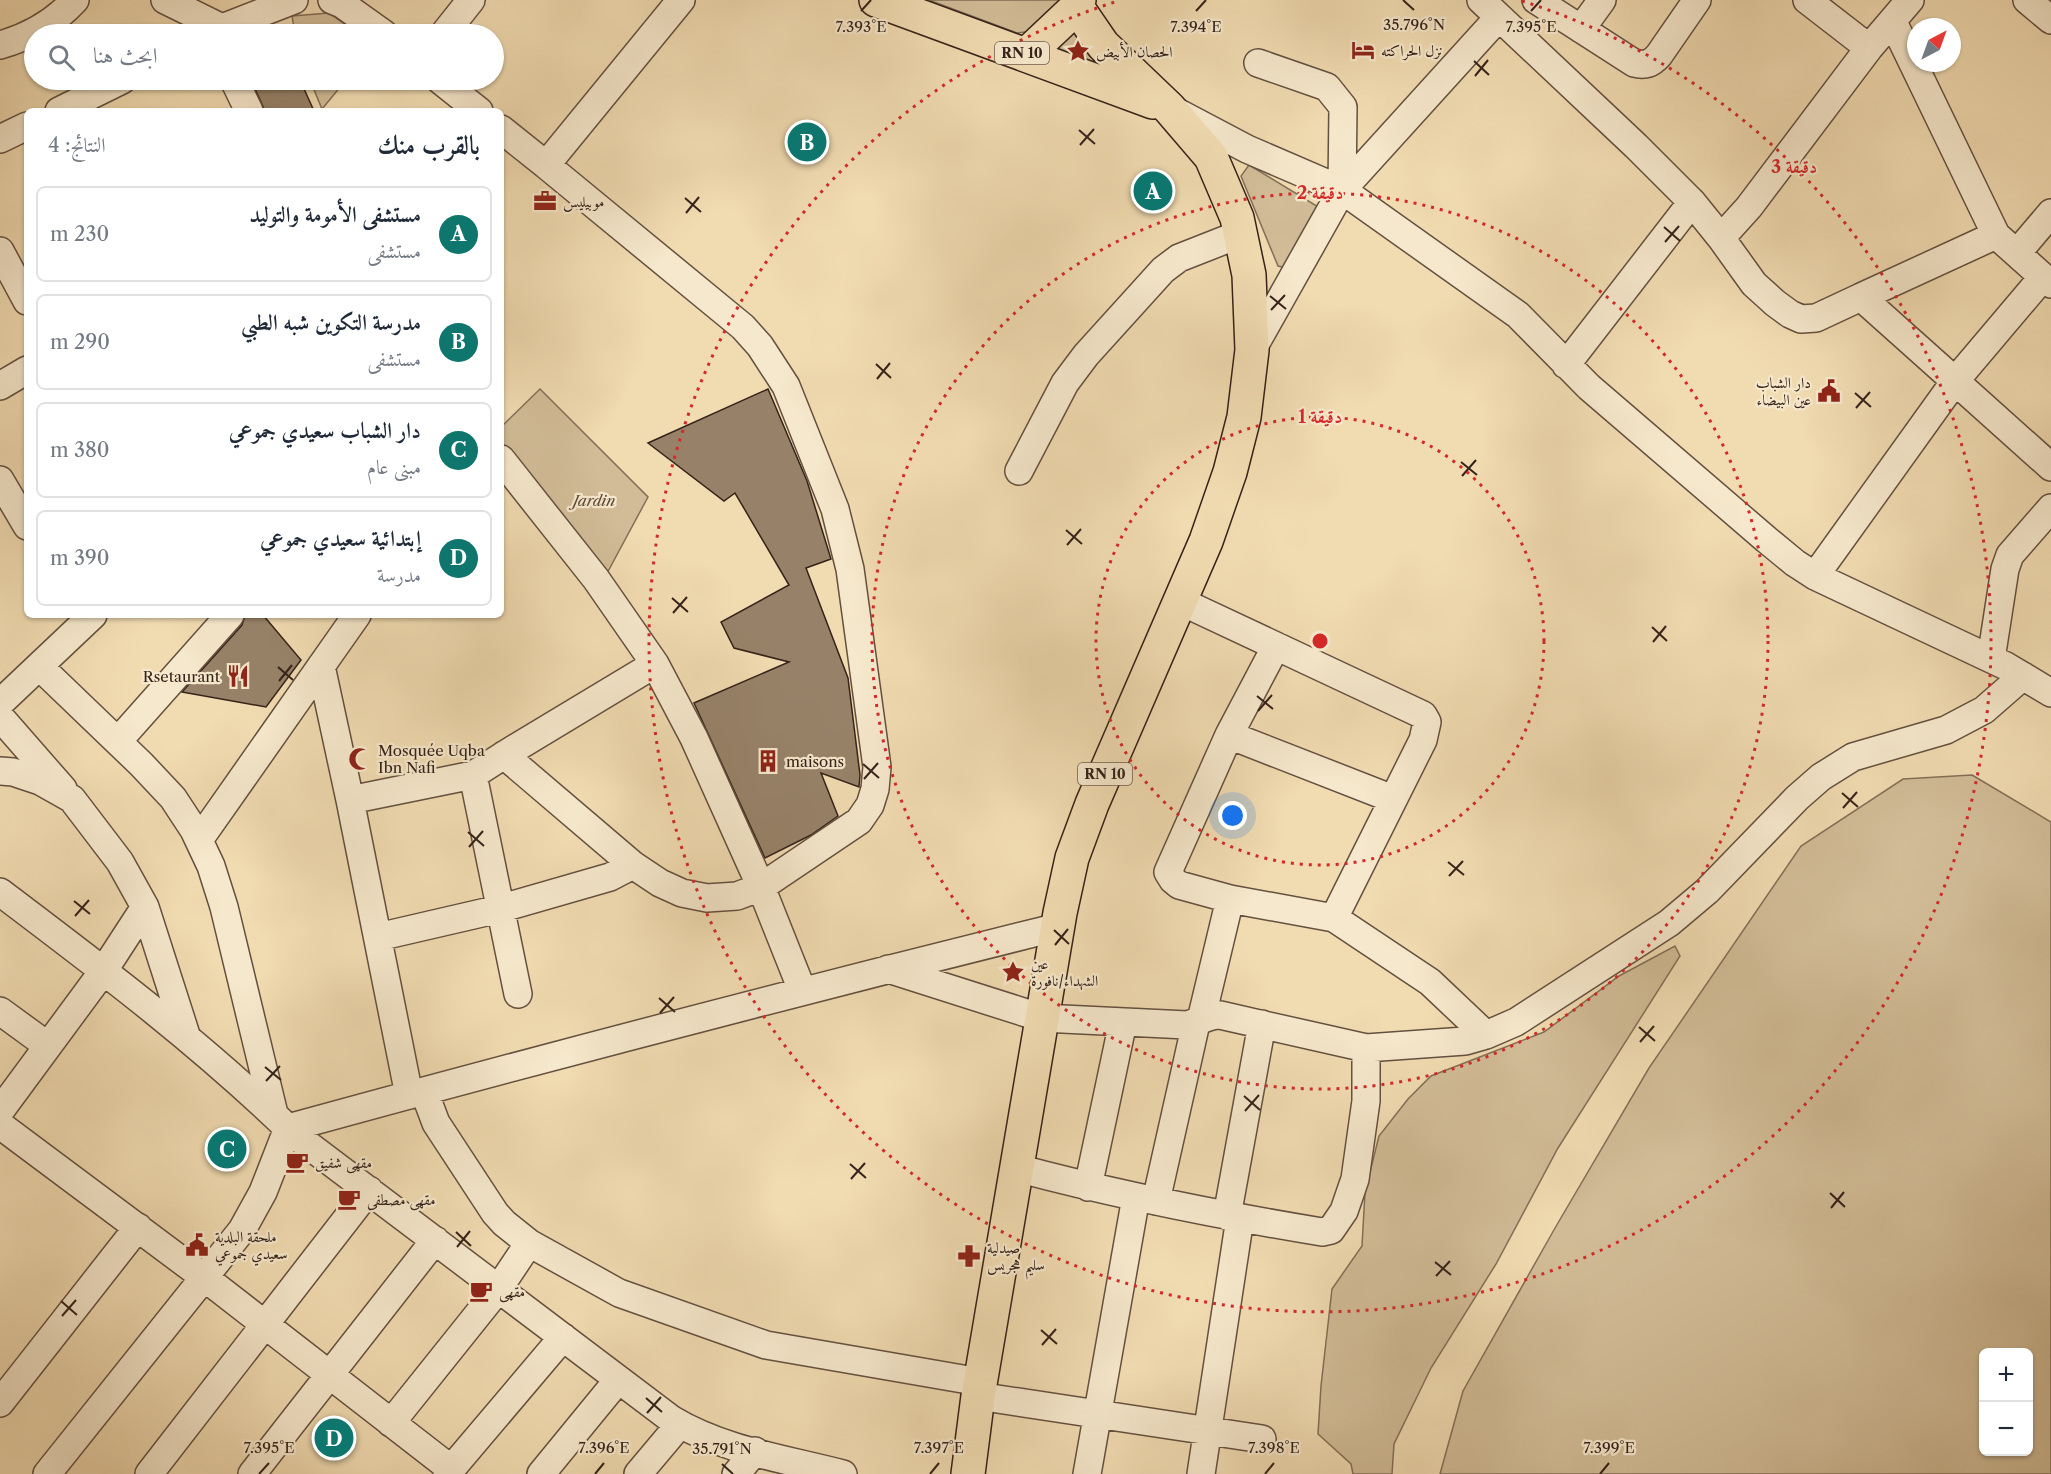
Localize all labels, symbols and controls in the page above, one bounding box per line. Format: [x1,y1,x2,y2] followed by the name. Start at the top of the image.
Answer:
[1383,15,1445,34] text: 35.796°N
[835,17,887,36] text: 7.393°E
[1170,17,1222,36] text: 7.394°E
[1505,17,1557,36] text: 7.395°E
[1907,18,1961,72] north arrow
[24,24,504,90] search box
[1350,37,1376,63] hotel icon: نزل الحراكته
[1065,38,1091,64] place icon: الحصان الأبيض
[45,41,78,74] icon: search
[1096,41,1172,62] place label: الحصان الأبيض
[1381,41,1443,61] place label: نزل الحراكته
[93,42,158,69] text: ابحث هنا
[995,42,1049,64] road number: RN 10
[788,120,826,164] pin: B
[377,129,480,161] text: بالقرب منك
[48,133,106,157] text: النتائج: 4
[1771,156,1817,178] text: 3 دقيقة
[1134,168,1172,213] pin: A
[1297,182,1343,204] text: 2 دقيقة
[532,188,558,214] office icon: موبيليس
[563,192,604,212] place label: موبيليس
[249,201,421,228] text: مستشفى الأمومة والتوليد
[50,222,109,246] text: 230 m
[451,222,466,246] text: A
[368,239,421,263] text: مستشفى
[241,309,421,336] text: مدرسة التكوين شبه الطبي
[50,330,110,354] text: 290 m
[451,330,466,354] text: B
[368,347,421,371] text: مستشفى
[1756,373,1811,409] place label: دار الشباب عين البيضاء
[1816,378,1842,404] public building icon: دار الشباب عين البيضاء
[1298,406,1342,428] text: 1 دقيقة
[229,417,421,444] text: دار الشباب سعيدي جموعي
[50,438,110,462] text: 380 m
[450,438,467,462] text: C
[367,455,421,479] text: مبنى عام
[569,491,615,510] park label: Jardin
[260,525,421,552] text: إبتدائية سعيدي جموعي
[50,546,109,570] text: 390 m
[450,546,467,570] text: D
[377,563,421,587] text: مدرسة
[1310,631,1330,651] centre of rings
[225,663,251,689] restaurant icon: Rsetaurant
[143,667,221,686] place label: Rsetaurant
[378,741,485,777] place label: Mosquée Uqba Ibn Nafi
[347,746,373,772] mosque icon: Mosquée Uqba Ibn Nafi
[755,748,781,774] building icon: maisons
[786,752,844,771] place label: maisons
[1078,763,1132,785] road number: RN 10
[1218,801,1247,830] your location
[1031,954,1098,991] place label: عين الشهداء/نافورة
[1000,959,1026,985] place icon: عين الشهداء/نافورة
[208,1126,246,1172] pin: C
[284,1149,310,1175] cafe icon: مقهى شفيق
[315,1153,372,1174] place label: مقهى شفيق
[336,1186,362,1212] cafe icon: مقهى مصطفى
[367,1190,436,1211] place label: مقهى مصطفى
[215,1227,287,1266] place label: ملحقة البلدية سعيدي جموعي
[184,1232,210,1258] public building icon: ملحقة البلدية سعيدي جموعي
[987,1238,1045,1280] place label: صيدلية سليم هجريس
[956,1243,982,1269] pharmacy icon: صيدلية سليم هجريس
[468,1278,494,1304] cafe icon: مقهى
[499,1282,525,1303] place label: مقهى
[1979,1348,2033,1456] map controls
[1979,1348,2033,1402] button: +
[1979,1402,2033,1456] button: −
[314,1416,354,1460] pin: D
[243,1438,295,1457] text: 7.395°E
[578,1438,630,1457] text: 7.396°E
[914,1438,964,1457] text: 7.397°E
[1248,1438,1300,1457] text: 7.398°E
[1583,1438,1635,1457] text: 7.399°E
[692,1439,752,1458] text: 35.791°N

